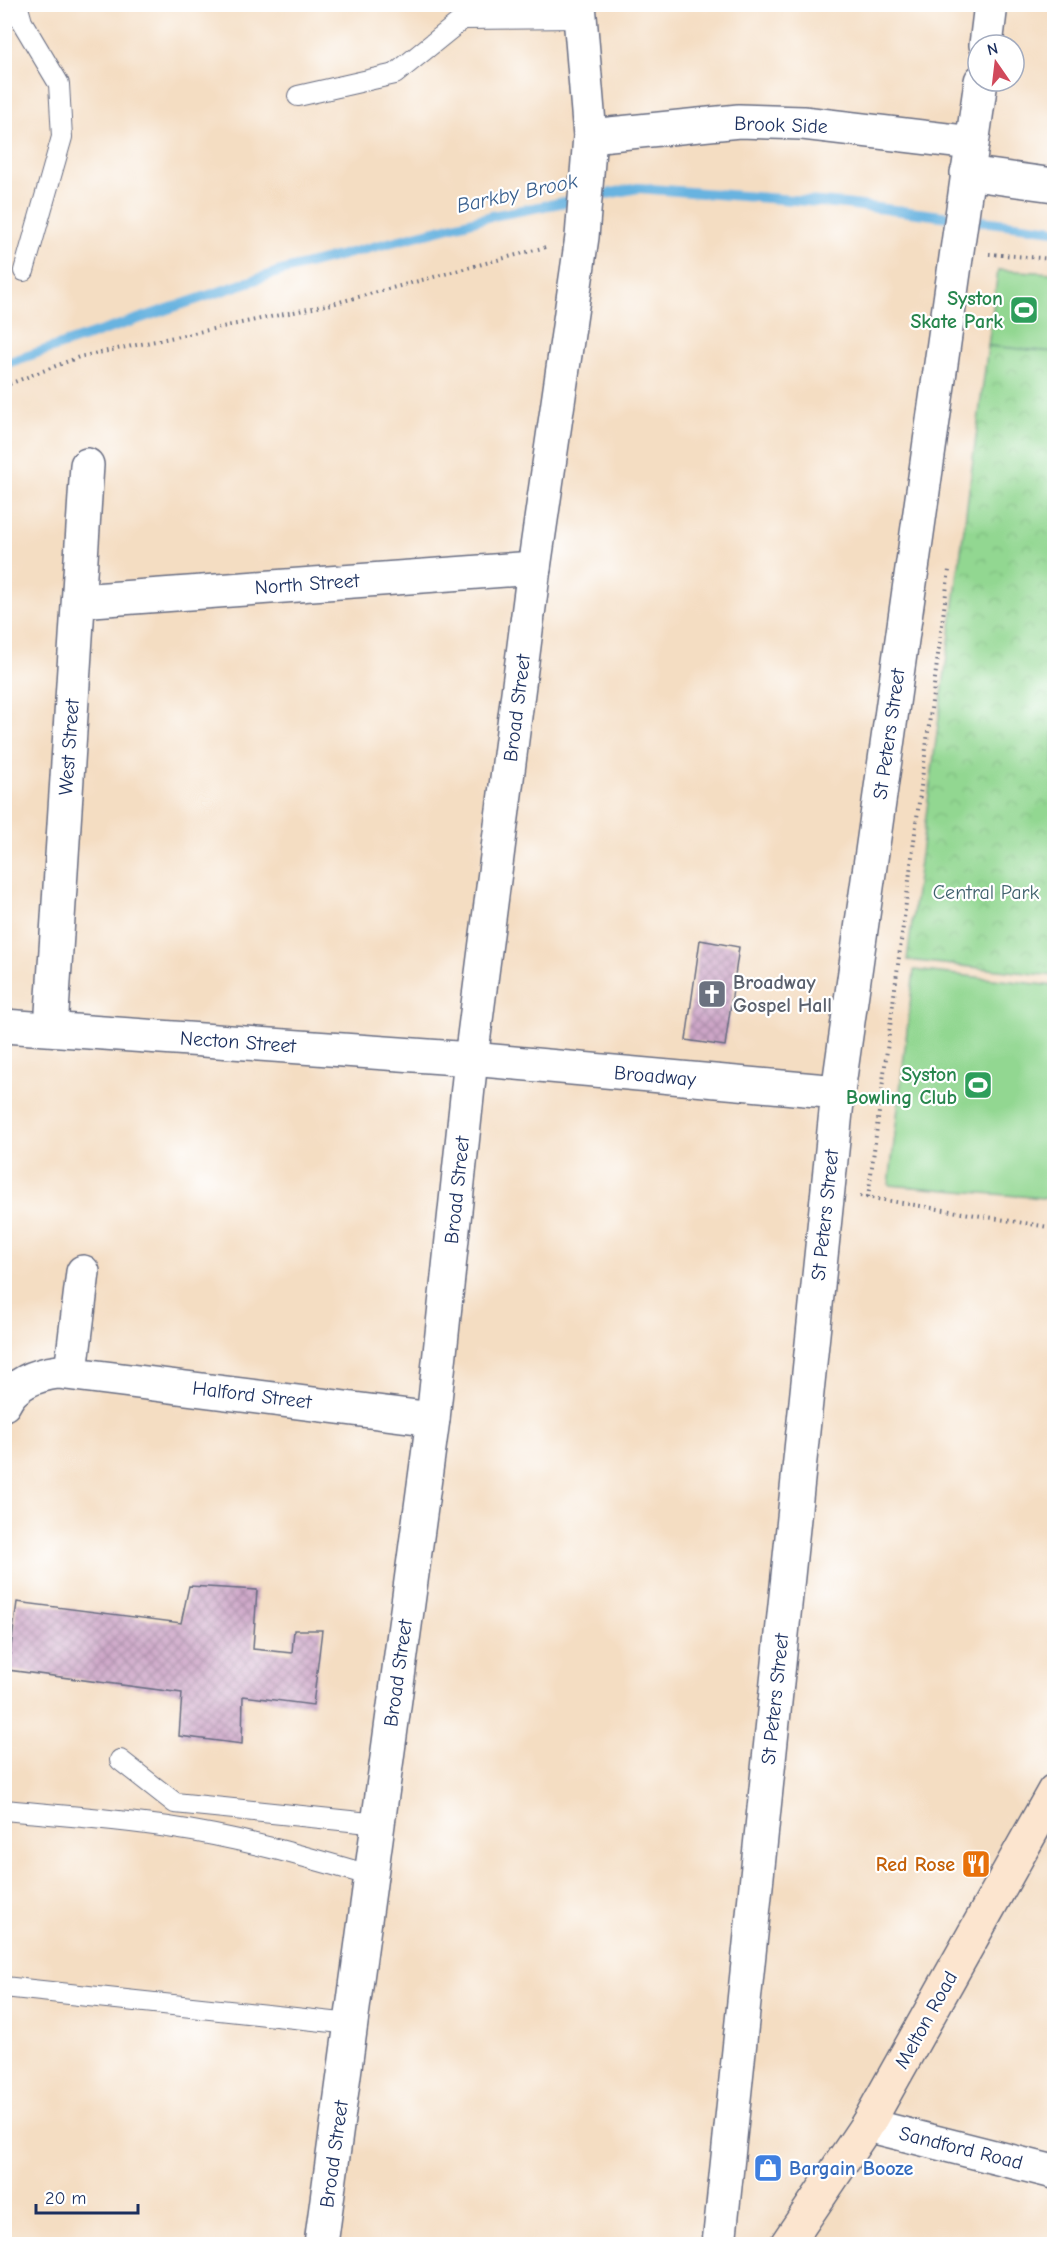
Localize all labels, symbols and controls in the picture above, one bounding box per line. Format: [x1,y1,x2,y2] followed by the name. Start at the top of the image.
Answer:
[966,33,1026,93] north arrow
[985,39,1000,59] text: N
[734,112,828,138] street label: Brook Side
[454,168,581,218] water label: Barkby Brook
[910,287,1003,333] place label: Syston Skate Park
[1008,294,1040,326] sports icon: Syston Skate Park
[254,569,361,599] street label: North Street
[499,652,535,763] street label: Broad Street
[868,666,910,801] street label: St Peters Street
[54,697,84,796] street label: West Street
[933,881,1039,904] park label: Central Park
[733,971,832,1017] place label: Broadway Gospel Hall
[696,978,728,1010] church icon: Broadway Gospel Hall
[179,1026,298,1058] street label: Necton Street
[613,1061,697,1091] street label: Broadway
[846,1063,957,1109] place label: Syston Bowling Club
[962,1069,994,1101] sports icon: Syston Bowling Club
[440,1134,474,1245] street label: Broad Street
[807,1147,843,1282] street label: St Peters Street
[191,1376,314,1414] street label: Halford Street
[379,1617,417,1728] street label: Broad Street
[757,1631,793,1766] street label: St Peters Street
[960,1848,992,1880] restaurant icon: Red Rose
[876,1853,955,1876] place label: Red Rose
[890,1967,962,2073] street label: Melton Road
[315,2098,353,2209] street label: Broad Street
[897,2122,1025,2174] street label: Sandford Road
[752,2152,784,2184] shop icon: Bargain Booze
[789,2157,913,2180] place label: Bargain Booze
[36,2177,138,2215] scale bar
[45,2188,86,2209] text: 20 m

